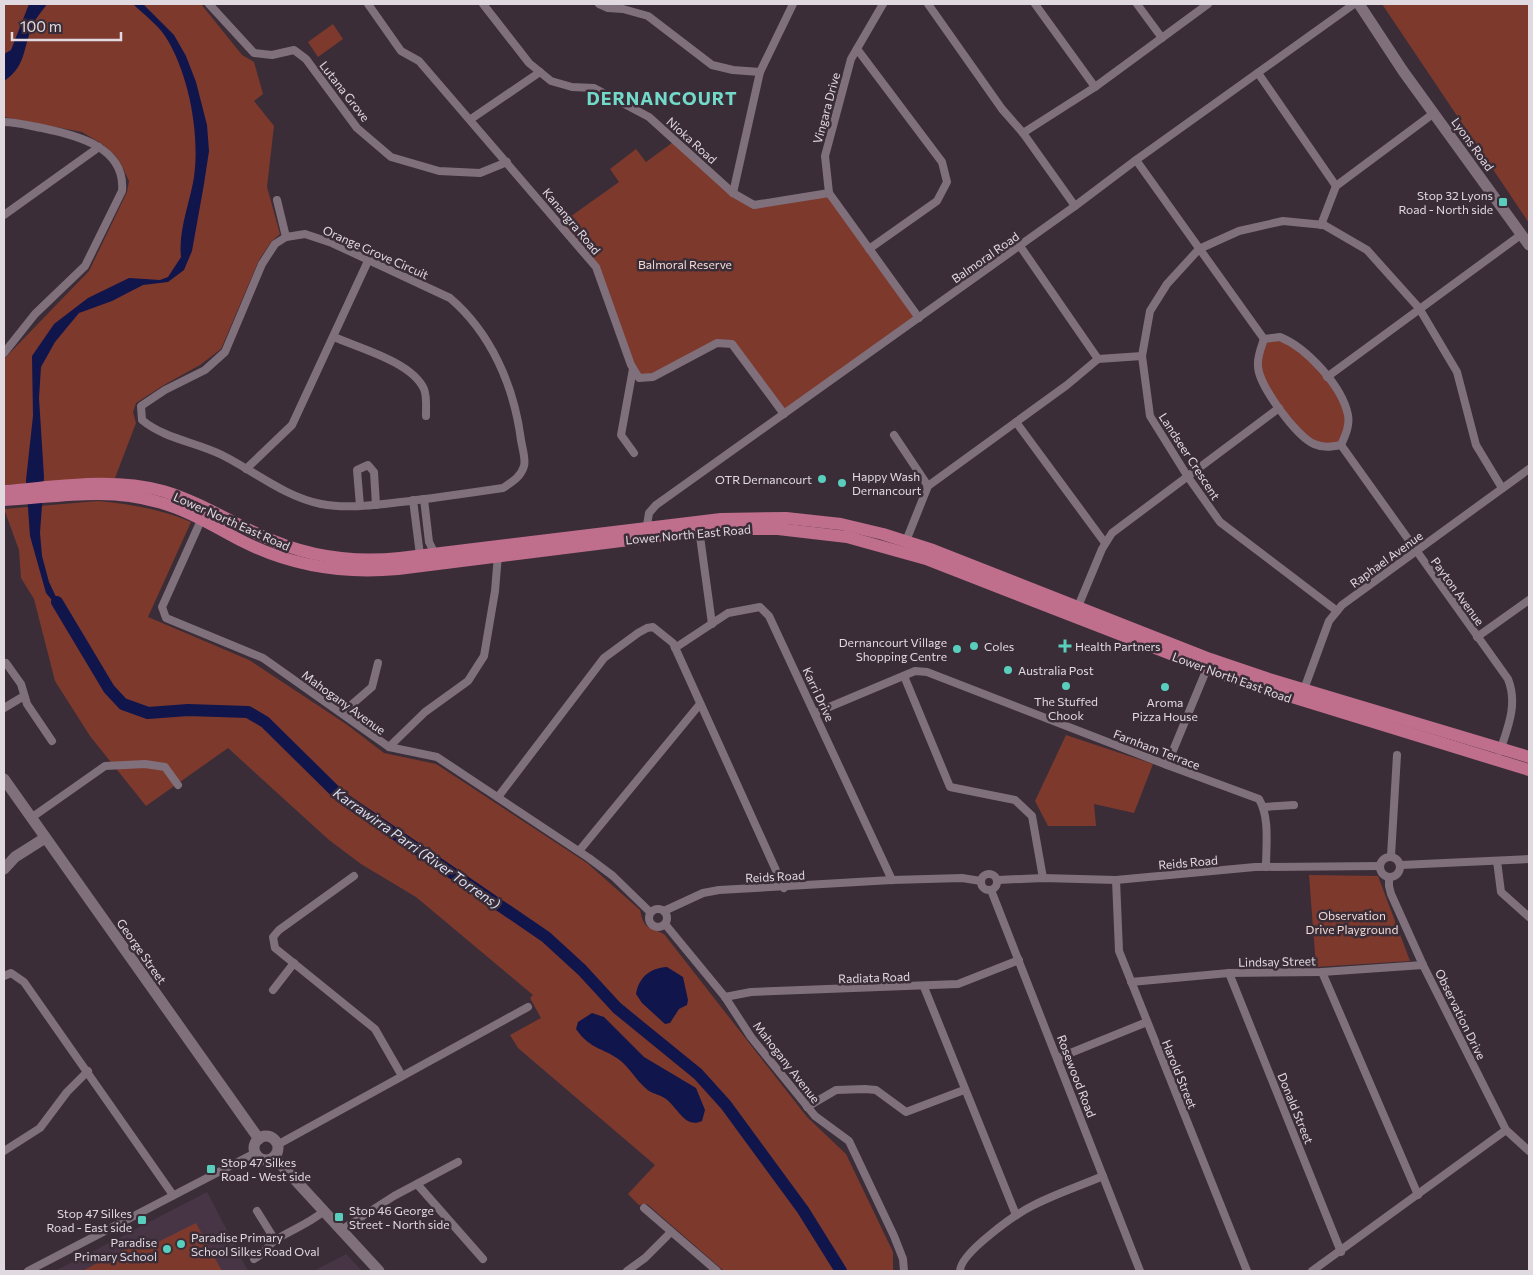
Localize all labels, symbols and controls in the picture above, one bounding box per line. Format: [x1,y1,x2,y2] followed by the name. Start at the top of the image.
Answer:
[12,10,121,42] scale bar
[20,17,62,35] text: 100 m
[317,58,373,124] street label: Lutana Grove
[810,71,842,145] street label: Vingara Drive
[586,87,738,109] district label: DERNANCOURT
[664,114,720,166] street label: Nioka Road
[1449,115,1497,173] street label: Lyons Road
[540,185,604,257] street label: Kanangra Road
[1398,188,1493,216] place label: Stop 32 Lyons Road - North side
[1497,196,1509,208] marker: Stop 32 Lyons Road - North side
[321,222,431,282] street label: Orange Grove Circuit
[949,229,1021,285] street label: Balmoral Road
[638,257,732,271] park label: Balmoral Reserve
[1157,410,1223,502] street label: Landseer Crescent
[852,469,922,497] place label: Happy Wash Dernancourt
[715,472,812,486] place label: OTR Dernancourt
[816,473,828,485] marker: OTR Dernancourt
[836,477,848,489] marker: Happy Wash Dernancourt
[172,489,292,553] street label: Lower North East Road
[625,522,751,546] street label: Lower North East Road
[1347,528,1425,590] street label: Raphael Avenue
[1429,554,1487,628] street label: Payton Avenue
[839,635,947,663] place label: Dernancourt Village Shopping Centre
[984,639,1014,653] place label: Coles
[1075,639,1161,653] place label: Health Partners
[968,640,980,652] marker: Coles
[1059,640,1071,652] marker: Health Partners
[951,643,963,655] marker: Dernancourt Village Shopping Centre
[1170,649,1294,705] street label: Lower North East Road
[1018,663,1094,677] place label: Australia Post
[1002,664,1014,676] marker: Australia Post
[800,665,838,723] street label: Karri Drive
[300,667,388,737] street label: Mahogany Avenue
[1060,680,1072,692] marker: The Stuffed Chook
[1159,681,1171,693] marker: Aroma Pizza House
[1034,694,1098,722] place label: The Stuffed Chook
[1132,695,1198,723] place label: Aroma Pizza House
[1112,726,1202,772] street label: Farnham Terrace
[330,784,504,912] water label: Karrawirra Parri (River Torrens)
[1158,852,1218,872] street label: Reids Road
[745,867,805,885] street label: Reids Road
[1306,908,1398,936] park label: Observation Drive Playground
[114,916,170,986] street label: George Street
[1238,953,1316,969] street label: Lindsay Street
[1433,966,1489,1062] street label: Observation Drive
[838,969,910,985] street label: Radiata Road
[751,1018,823,1106] street label: Mahogany Avenue
[1055,1033,1099,1119] street label: Rosewood Road
[1160,1037,1200,1111] street label: Harold Street
[1275,1070,1317,1146] street label: Donald Street
[221,1155,311,1183] place label: Stop 47 Silkes Road - West side
[205,1163,217,1175] marker: Stop 47 Silkes Road - West side
[349,1203,450,1231] place label: Stop 46 George Street - North side
[46,1206,132,1234] place label: Stop 47 Silkes Road - East side
[333,1211,345,1223] marker: Stop 46 George Street - North side
[136,1214,148,1226] marker: Stop 47 Silkes Road - East side
[191,1230,320,1258] place label: Paradise Primary School Silkes Road Oval
[74,1235,157,1263] place label: Paradise Primary School
[175,1238,187,1250] marker: Paradise Primary School Silkes Road Oval
[161,1243,173,1255] marker: Paradise Primary School

